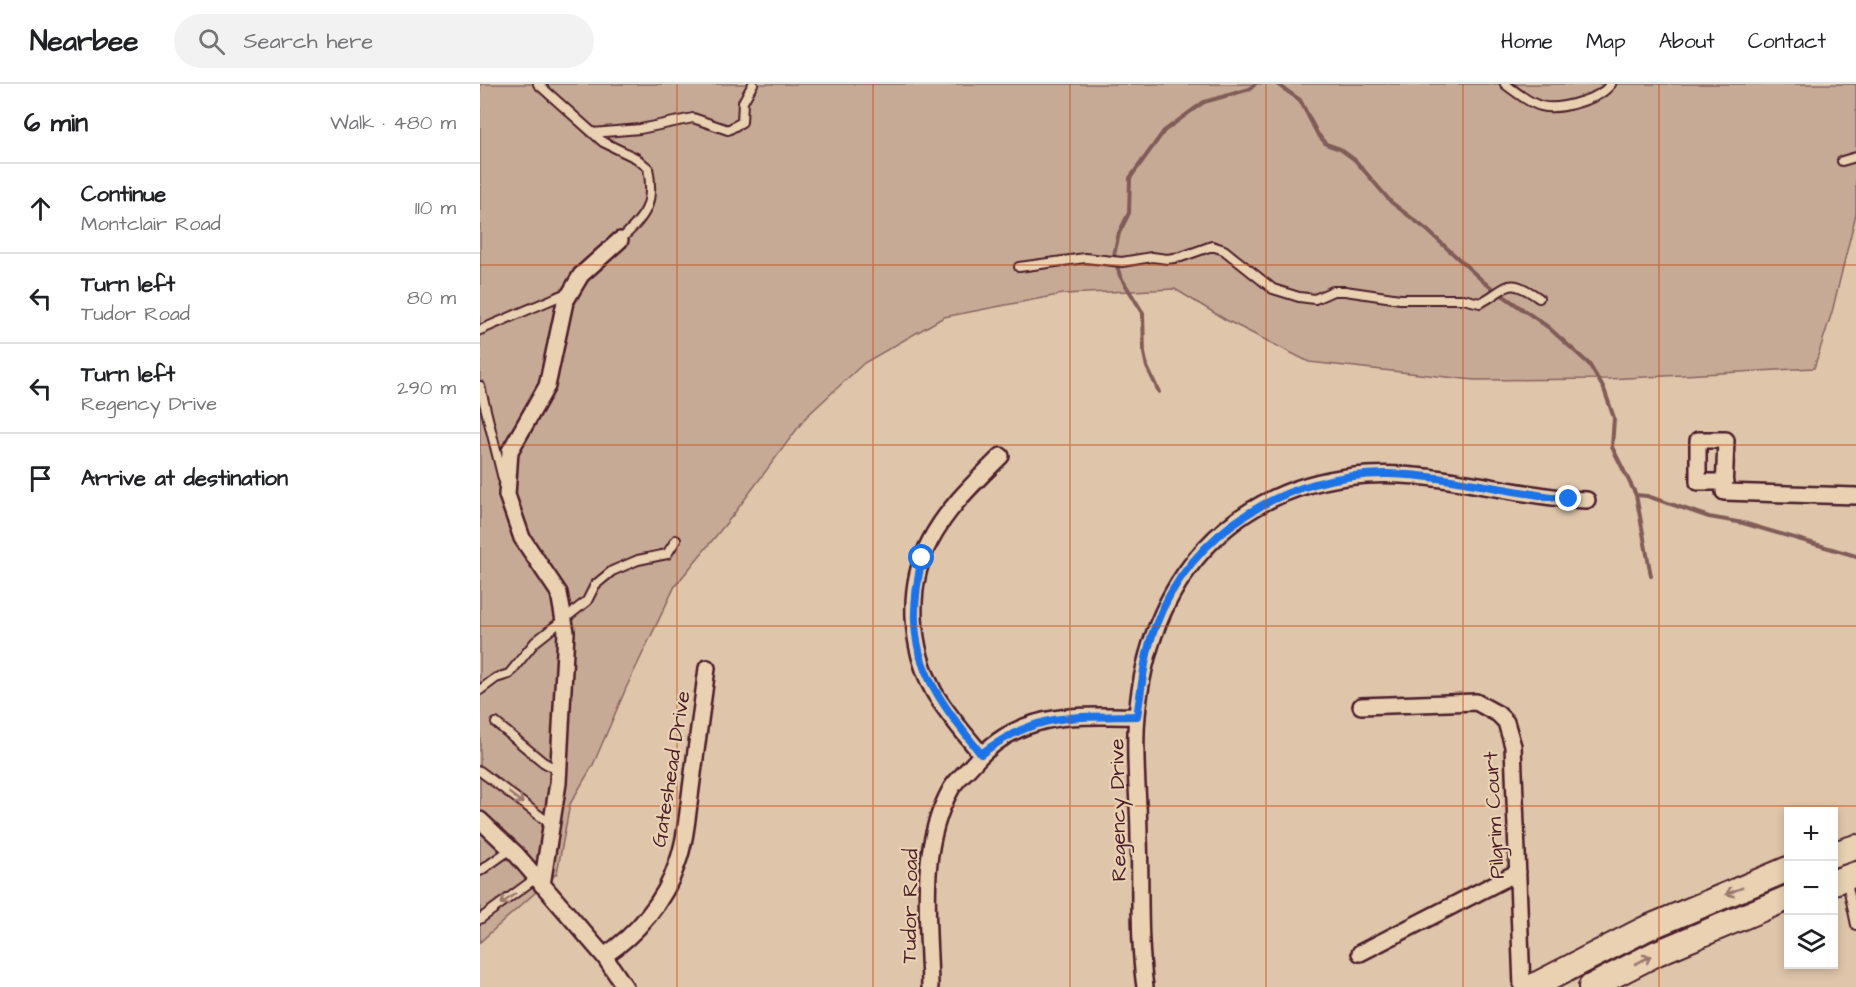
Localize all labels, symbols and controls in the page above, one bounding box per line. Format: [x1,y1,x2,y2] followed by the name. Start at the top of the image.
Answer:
[174,14,594,68] search box
[30,22,138,61] text: Nearbee
[195,25,228,58] icon: search
[243,26,373,57] text: Search here
[1501,27,1553,56] text: Home
[1586,27,1626,56] text: Map
[1659,27,1715,56] text: About
[1748,27,1826,56] text: Contact
[24,105,88,141] text: 6 min
[330,109,456,137] text: Walk · 480 m
[81,179,166,210] text: Continue
[24,192,57,225] icon: ahead
[415,194,456,222] text: 110 m
[81,210,221,238] text: Montclair Road
[81,269,175,300] text: Turn left
[24,282,57,315] icon: left
[407,284,456,312] text: 80 m
[81,300,190,328] text: Tudor Road
[81,359,175,390] text: Turn left
[24,372,57,405] icon: left
[397,374,456,402] text: 290 m
[81,390,217,418] text: Regency Drive
[24,462,57,495] icon: arrive
[81,463,288,494] text: Arrive at destination
[1555,485,1581,511] route end
[908,544,934,570] route start
[644,689,698,849] street label: Gateshead Drive
[1102,738,1136,882] street label: Regency Drive
[1476,750,1514,879] street label: Pilgrim Court
[507,792,523,804] one-way arrow
[1784,807,1838,969] map controls
[1784,807,1838,861] button: +
[895,848,926,964] street label: Tudor Road
[1784,861,1838,915] button: −
[1725,886,1744,897] one-way arrow
[501,892,517,905] one-way arrow
[1784,915,1838,969] button: layers
[1634,954,1651,966] one-way arrow

